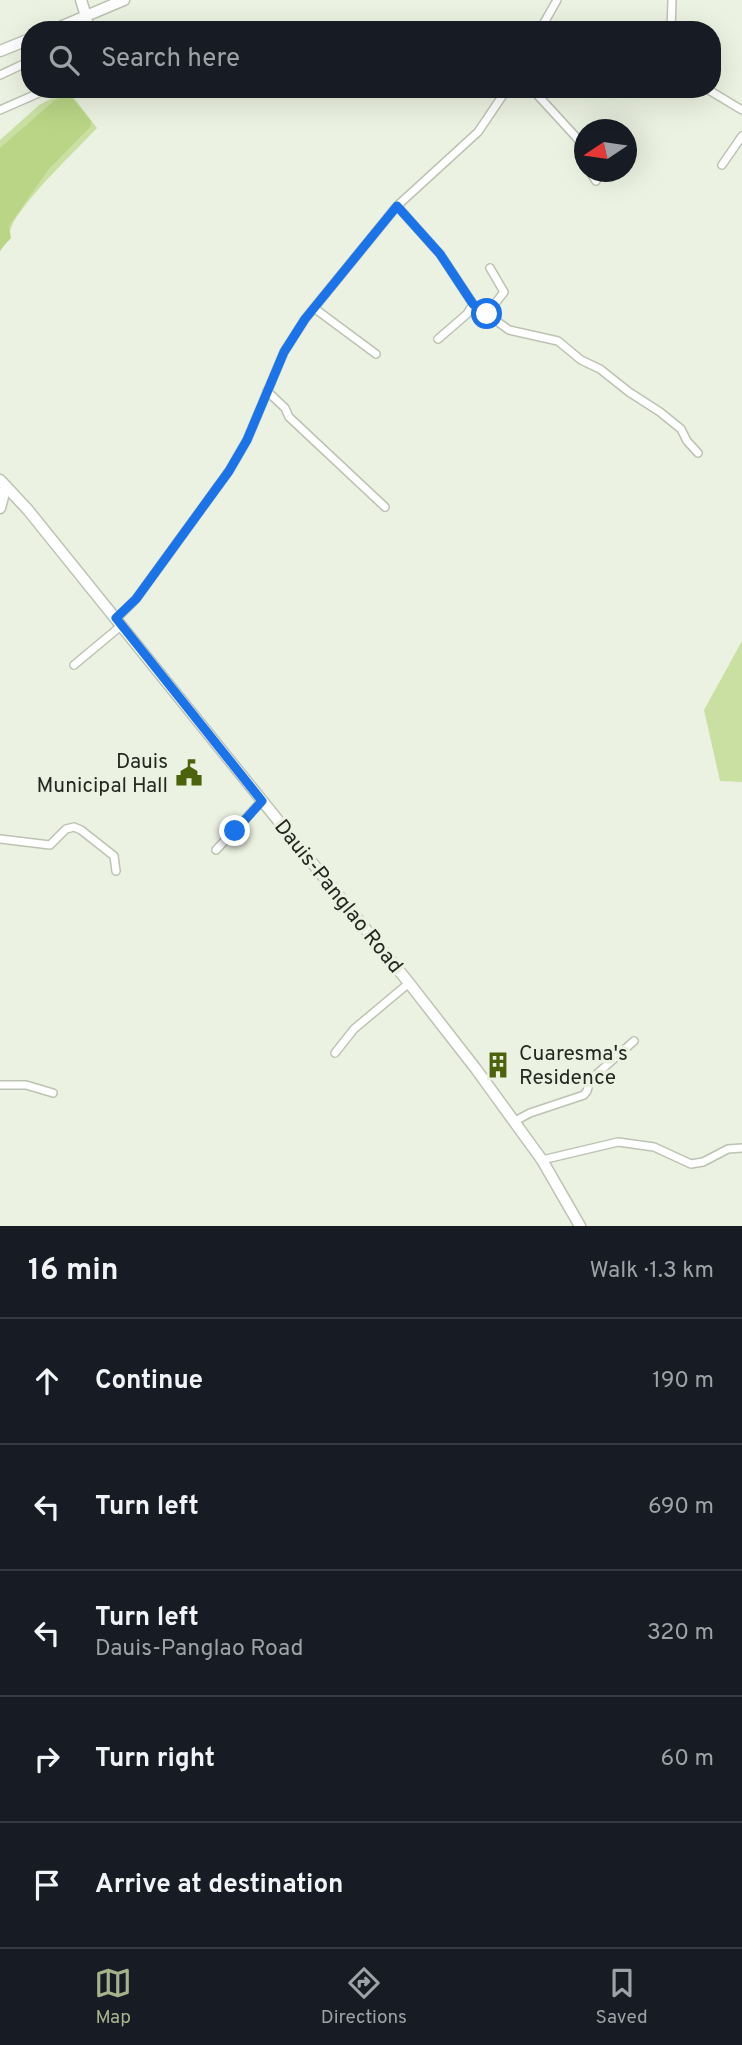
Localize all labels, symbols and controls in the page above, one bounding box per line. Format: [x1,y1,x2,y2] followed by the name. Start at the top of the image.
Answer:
[21,21,721,98] search box
[45,41,83,79] icon: search
[101,43,240,76] text: Search here
[574,119,637,182] north arrow
[471,298,502,329] route start
[36,749,168,800] place label: Dauis Municipal Hall
[174,758,204,788] public building icon: Dauis Municipal Hall
[267,814,408,979] street label: Dauis-Panglao Road
[219,815,250,846] route end
[519,1041,628,1092] place label: Cuaresma's Residence
[483,1050,513,1080] building icon: Cuaresma's Residence
[28,1253,118,1290] text: 16 min
[589,1257,714,1286] text: Walk · 1.3 km
[28,1362,66,1400] icon: ahead
[95,1365,203,1398] text: Continue
[652,1367,714,1396] text: 190 m
[28,1488,66,1526] icon: left
[95,1491,199,1524] text: Turn left
[648,1493,714,1522] text: 690 m
[95,1602,199,1635] text: Turn left
[28,1614,66,1652] icon: left
[647,1619,714,1648] text: 320 m
[95,1635,304,1664] text: Dauis-Panglao Road
[28,1740,66,1778] icon: right
[95,1743,215,1776] text: Turn right
[661,1745,714,1774] text: 60 m
[28,1866,66,1904] icon: arrive
[95,1869,343,1902] text: Arrive at destination
[94,1964,132,2030] tab: Map
[321,1964,407,2030] tab: Directions
[596,1964,648,2030] tab: Saved

